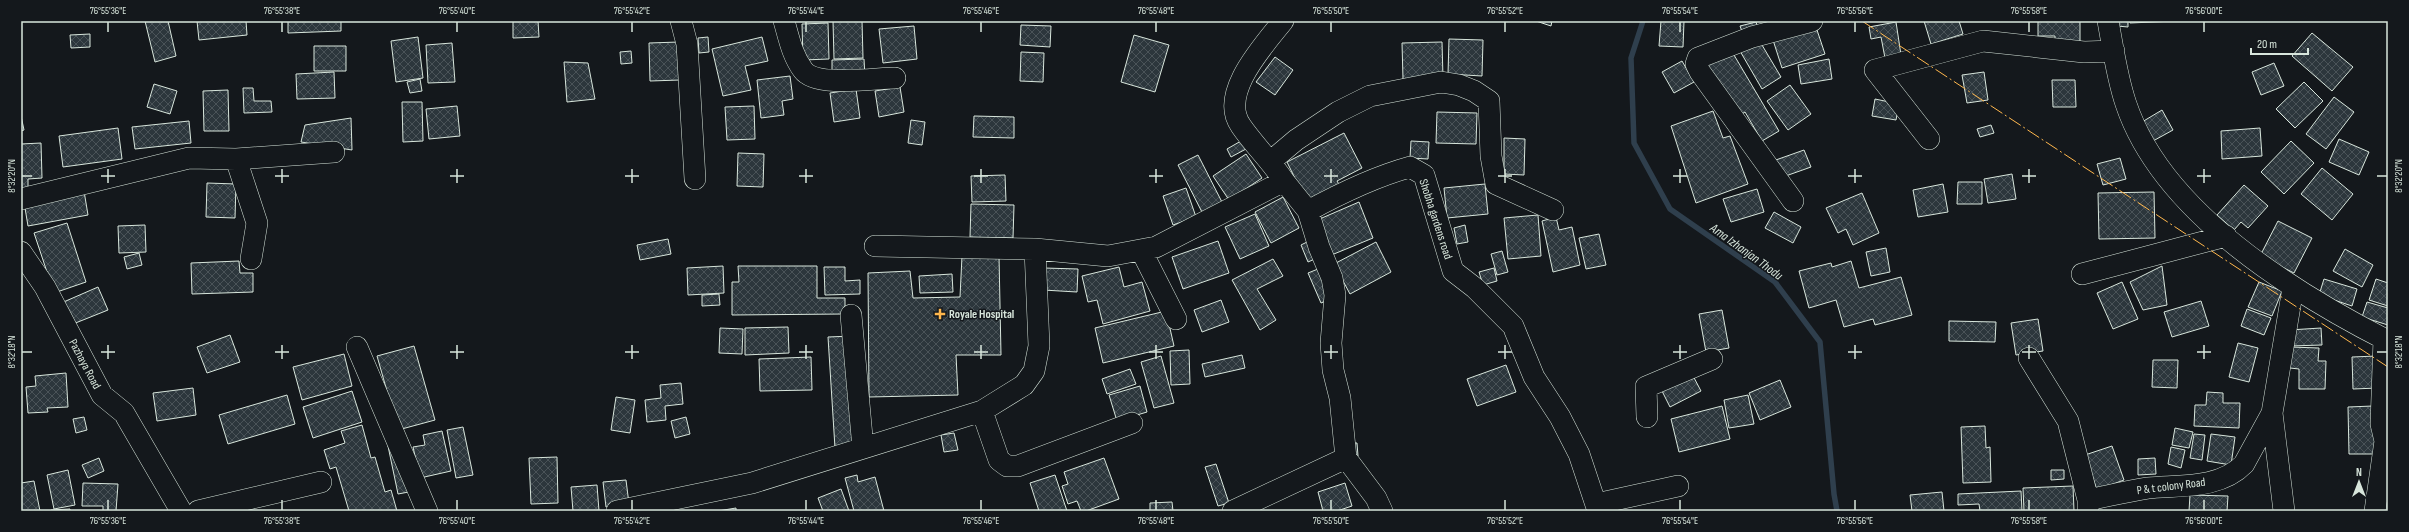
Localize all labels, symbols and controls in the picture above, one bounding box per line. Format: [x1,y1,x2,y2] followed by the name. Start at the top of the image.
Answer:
[90,5,126,17] text: 76°55'36"E
[264,5,300,17] text: 76°55'38"E
[439,5,475,17] text: 76°55'40"E
[614,5,650,17] text: 76°55'42"E
[788,5,824,17] text: 76°55'44"E
[963,5,999,17] text: 76°55'46"E
[1138,5,1174,17] text: 76°55'48"E
[1313,5,1349,17] text: 76°55'50"E
[1487,5,1523,17] text: 76°55'52"E
[1662,5,1698,17] text: 76°55'54"E
[1837,5,1873,17] text: 76°55'56"E
[2011,5,2047,17] text: 76°55'58"E
[2185,5,2223,17] text: 76°56'00"E
[2251,30,2308,56] scale bar
[2257,37,2277,52] text: 20 m
[6,159,18,193] text: 8°32'20"N
[2393,159,2405,193] text: 8°32'20"N
[1415,177,1456,261] street label: Shobha gardens road
[1706,219,1786,284] water label: Ama Izhanjan Thodu
[949,307,1014,322] place label: Royale Hospital
[934,308,946,320] marker: Royale Hospital
[6,336,18,368] text: 8°32'18"N
[2393,336,2405,368] text: 8°32'18"N
[65,337,104,392] street label: Pazhaya Road
[2339,462,2379,502] north arrow
[2356,466,2362,479] text: N
[2136,475,2206,498] street label: P & t colony Road
[90,515,126,527] text: 76°55'36"E
[264,515,300,527] text: 76°55'38"E
[439,515,475,527] text: 76°55'40"E
[614,515,650,527] text: 76°55'42"E
[788,515,824,527] text: 76°55'44"E
[963,515,999,527] text: 76°55'46"E
[1138,515,1174,527] text: 76°55'48"E
[1313,515,1349,527] text: 76°55'50"E
[1487,515,1523,527] text: 76°55'52"E
[1662,515,1698,527] text: 76°55'54"E
[1837,515,1873,527] text: 76°55'56"E
[2011,515,2047,527] text: 76°55'58"E
[2185,515,2223,527] text: 76°56'00"E

